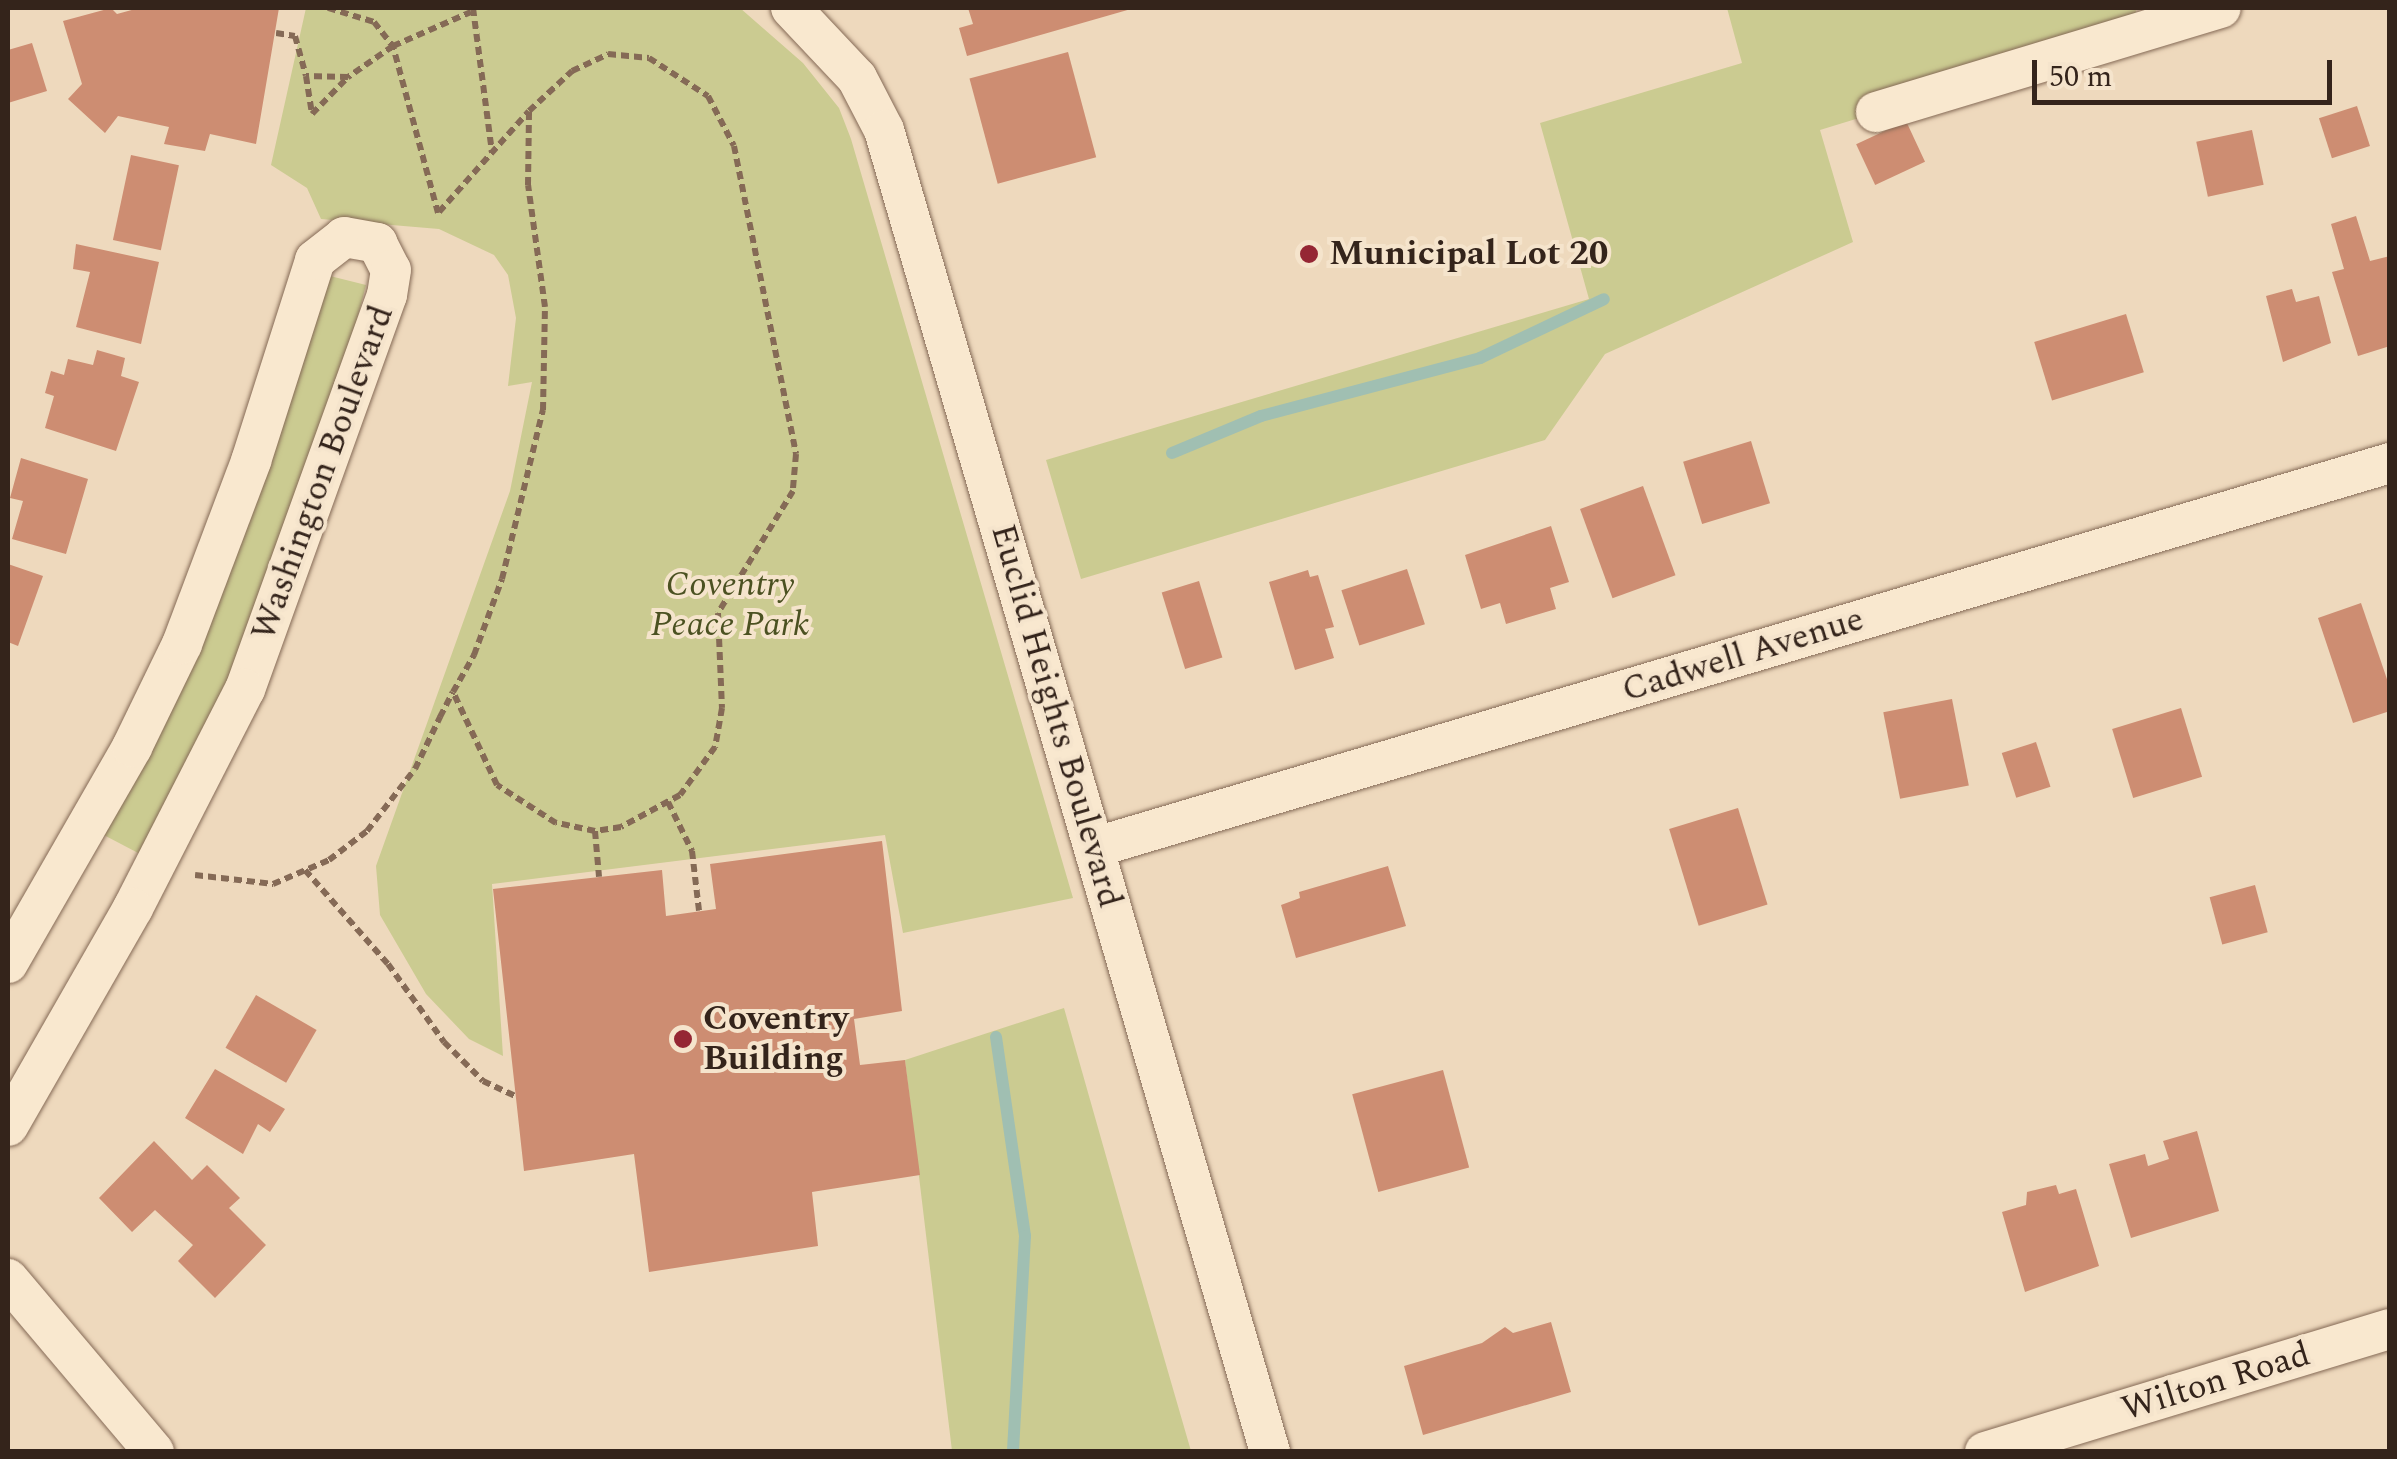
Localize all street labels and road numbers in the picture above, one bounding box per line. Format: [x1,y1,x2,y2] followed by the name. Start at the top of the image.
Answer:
[243,300,403,646] street label: Washington Boulevard
[981,519,1131,913] street label: Euclid Heights Boulevard
[1617,598,1869,712] street label: Cadwell Avenue
[2117,1333,2315,1431] street label: Wilton Road

